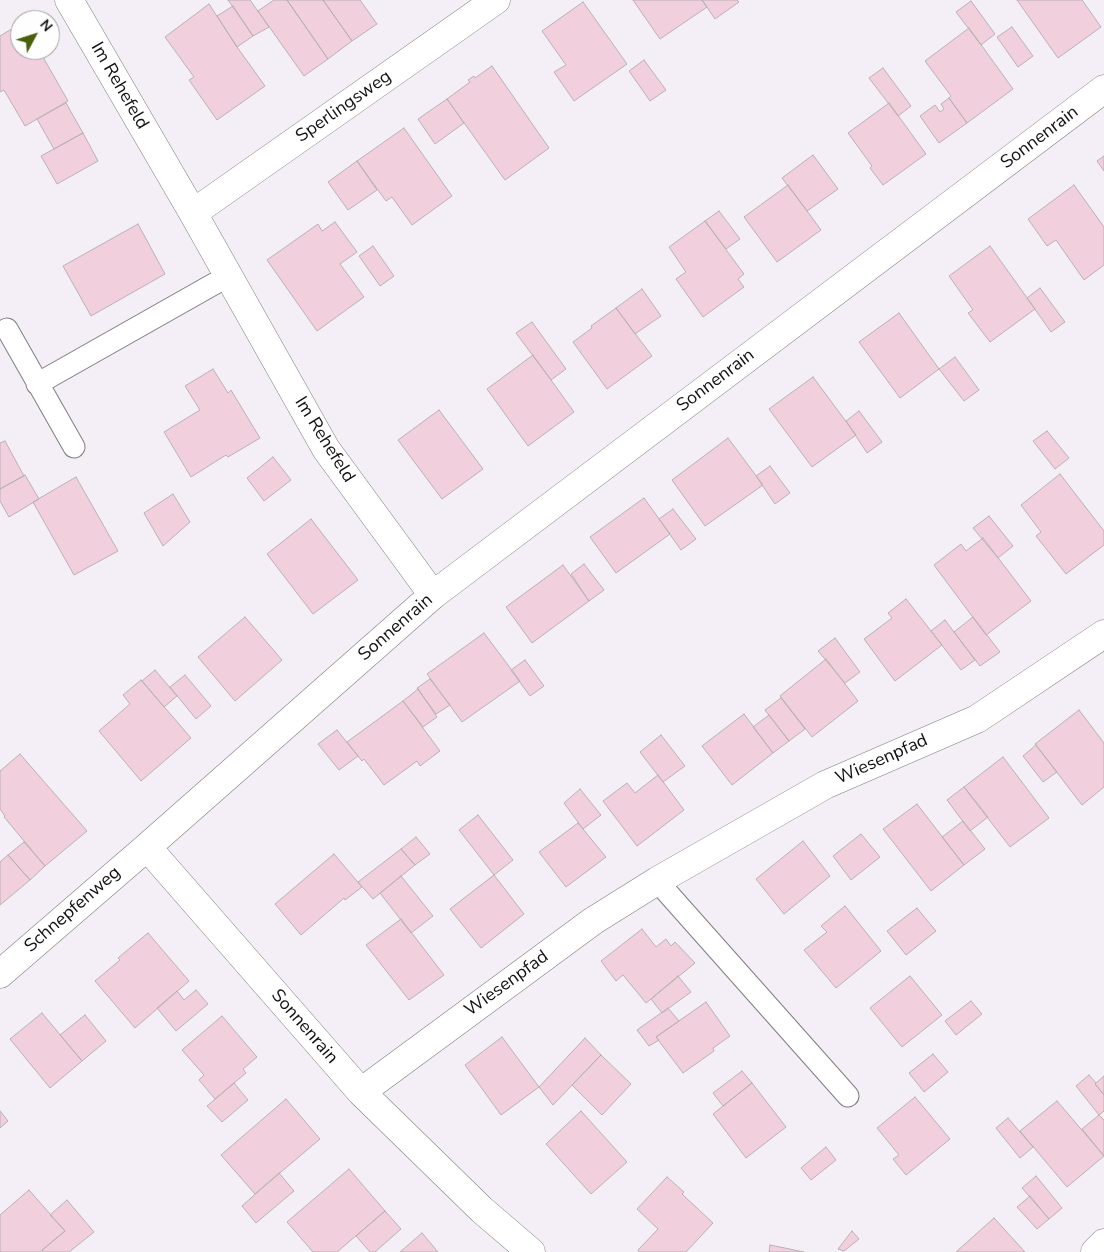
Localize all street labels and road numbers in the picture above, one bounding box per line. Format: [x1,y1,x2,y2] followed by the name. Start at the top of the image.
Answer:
[85,39,153,133] street label: Im Rehefeld
[292,66,396,148] street label: Sperlingsweg
[997,102,1083,174] street label: Sonnenrain
[673,345,759,417] street label: Sonnenrain
[289,393,359,487] street label: Im Rehefeld
[354,590,438,666] street label: Sonnenrain
[833,730,931,790] street label: Wiesenpfad
[20,862,126,958] street label: Schnepfenweg
[461,946,553,1022] street label: Wiesenpfad
[266,985,342,1069] street label: Sonnenrain

